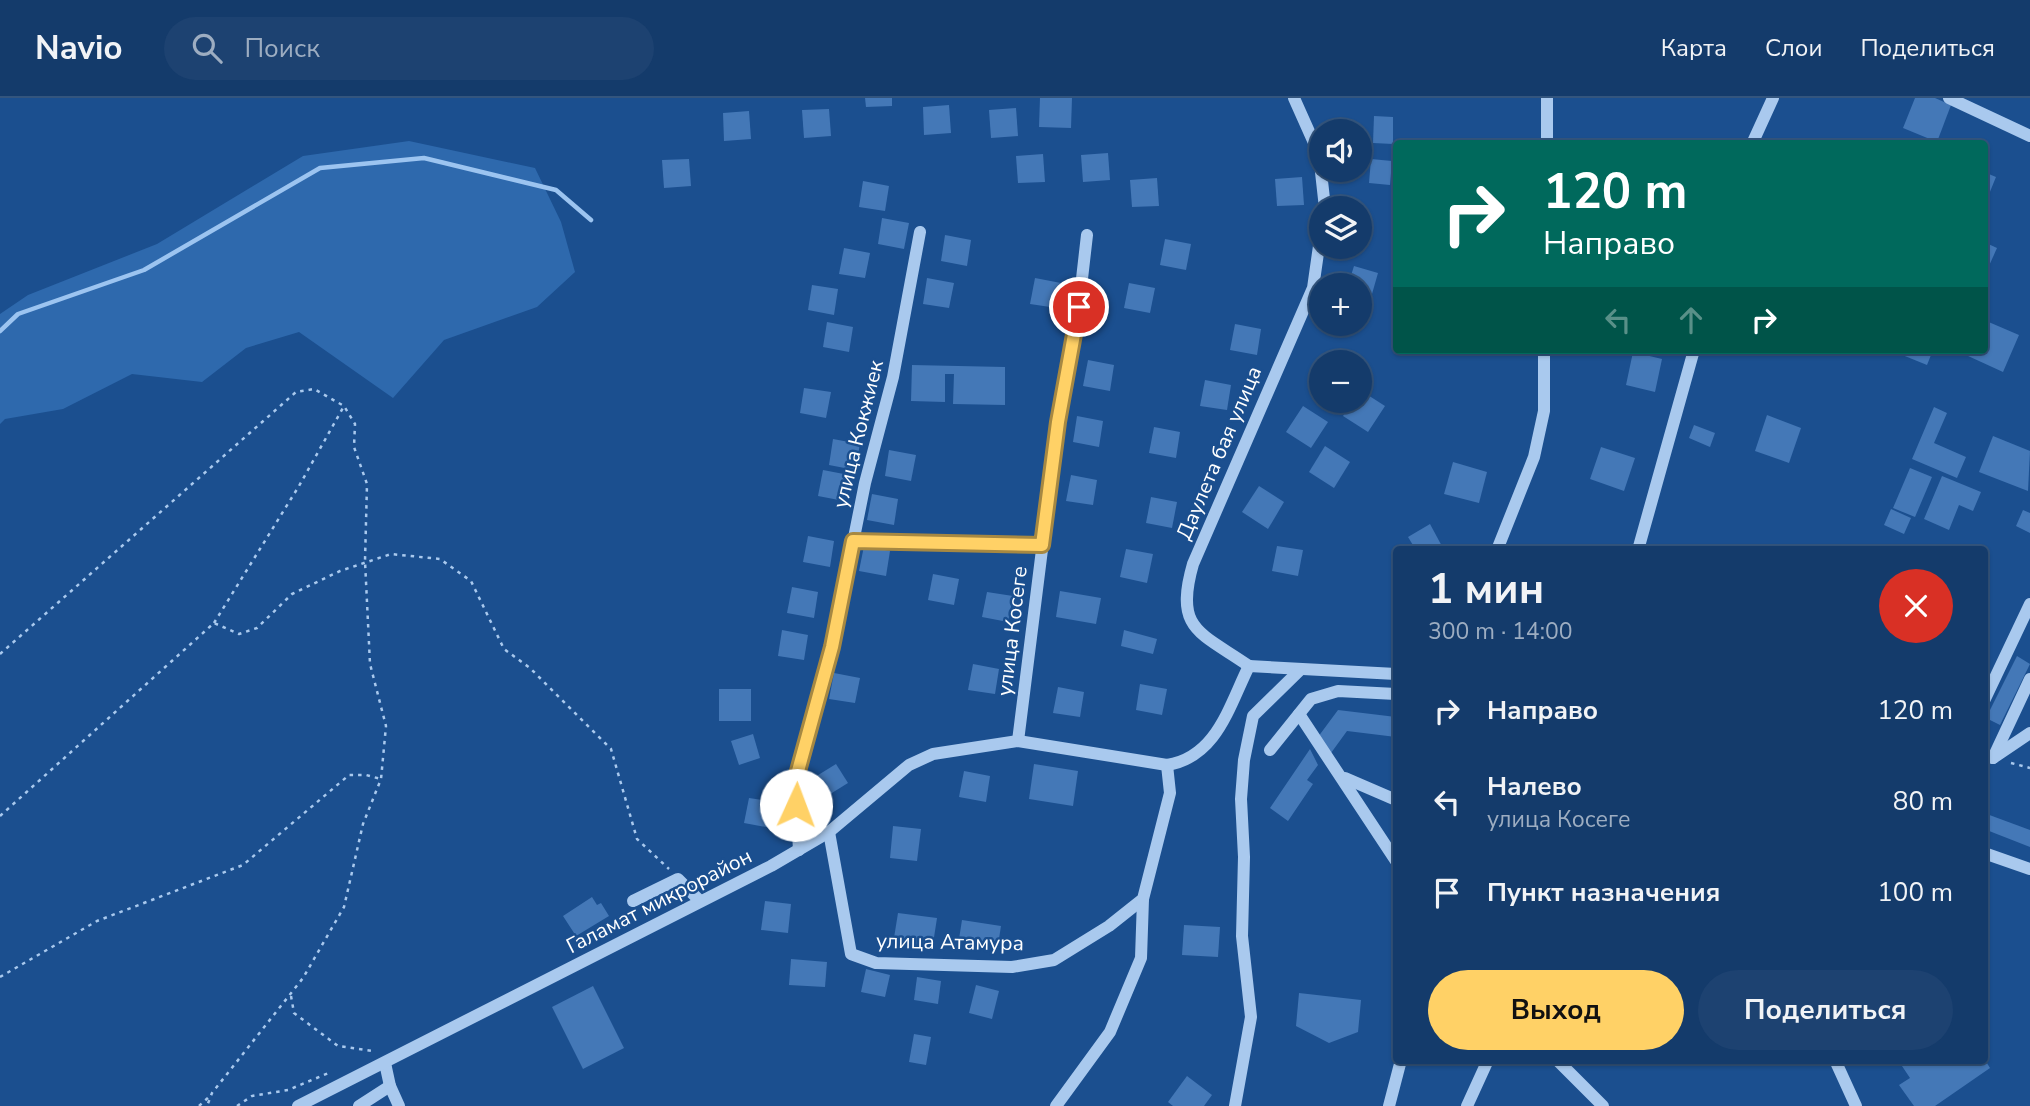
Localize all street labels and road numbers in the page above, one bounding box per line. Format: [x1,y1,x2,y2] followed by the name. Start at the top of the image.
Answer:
[826,356,890,511] street label: улица Кокжиек
[1170,362,1268,544] street label: Даулета бая улица
[990,564,1034,698] street label: улица Косеге
[561,842,757,960] street label: Галамат микрорайон
[876,927,1024,957] street label: улица Атамура

